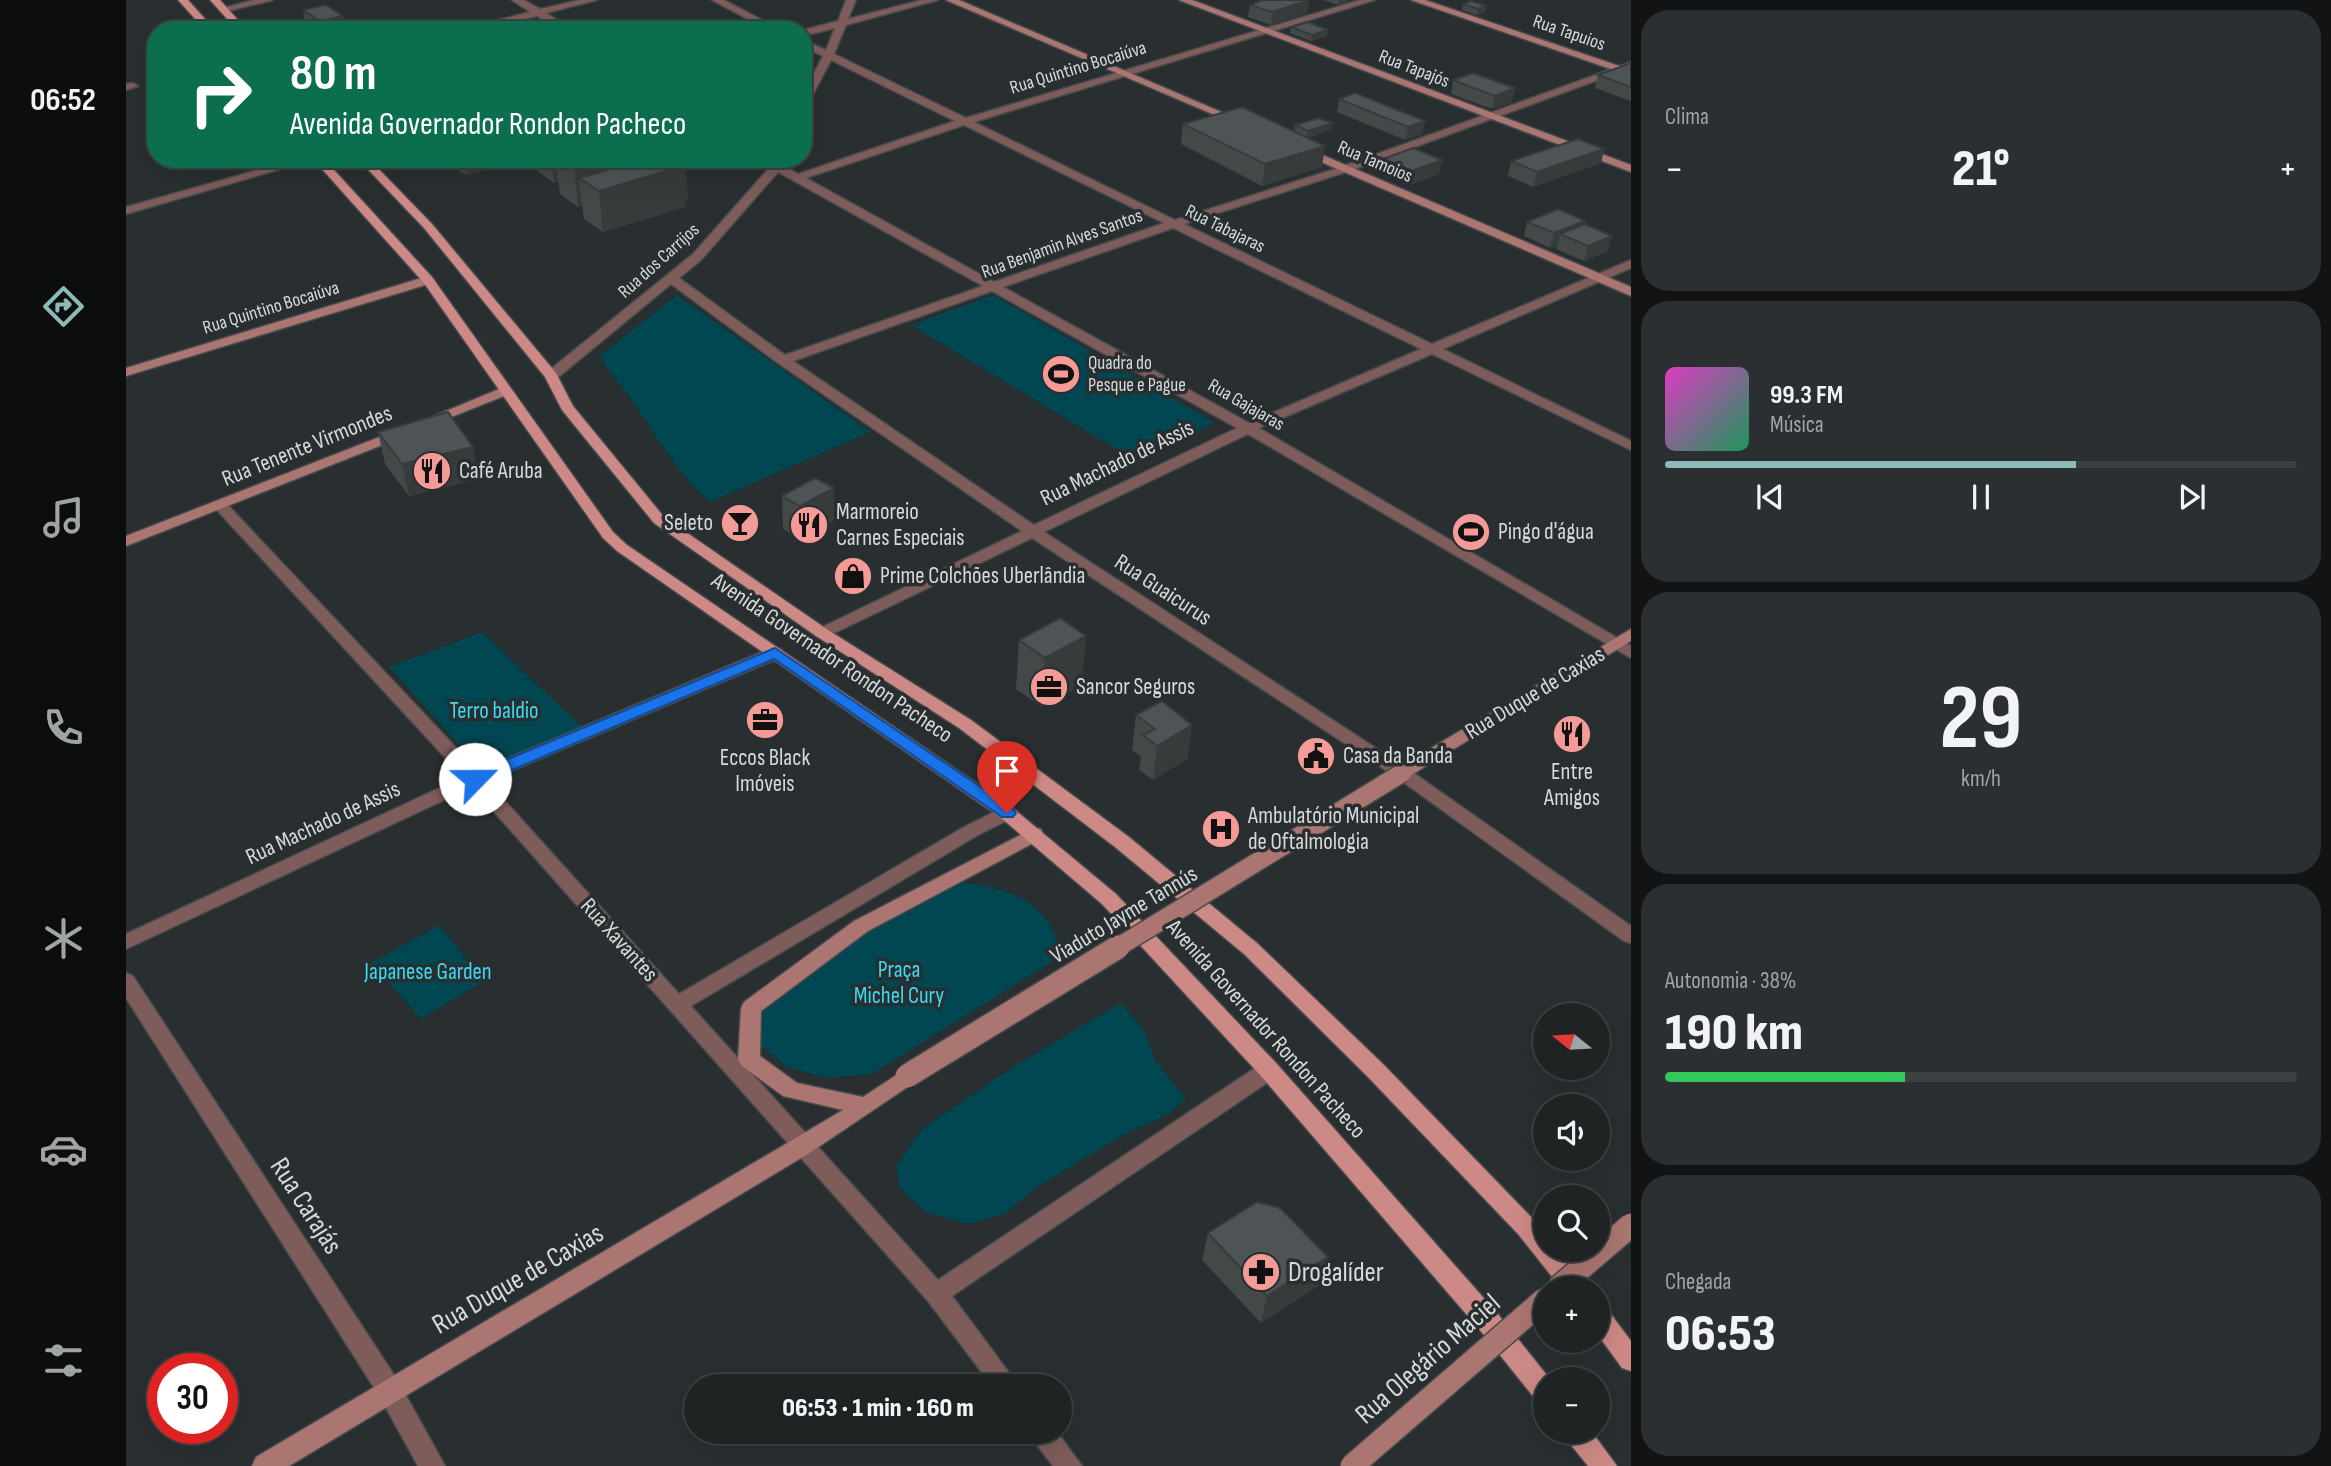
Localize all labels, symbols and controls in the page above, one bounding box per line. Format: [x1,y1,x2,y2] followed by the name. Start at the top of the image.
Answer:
[1530,10,1608,56] street label: Rua Tapuios
[1007,36,1149,100] street label: Rua Quintino Bocaiúva
[290,45,377,104] text: 80 m
[1375,45,1453,93] street label: Rua Tapajós
[175,49,266,140] icon: right
[30,81,96,120] text: 06:52
[1665,103,1709,131] text: Clima
[290,105,686,144] text: Avenida Governador Rondon Pacheco
[1334,136,1416,188] street label: Rua Tamoios
[1952,138,2010,201] text: 21°
[1665,147,1684,192] text: −
[2278,147,2297,192] text: +
[1181,200,1269,258] street label: Rua Tabajaras
[978,204,1146,284] street label: Rua Benjamin Alves Santos
[614,218,705,303] street label: Rua dos Carrijos
[200,276,342,340] street label: Rua Quintino Bocaiúva
[39,282,88,331] icon: directions
[1088,352,1186,397] place label: Quadra do Pesque e Pague
[1040,353,1082,395] sports icon: Quadra do Pesque e Pague
[1204,374,1288,436] street label: Rua Gajajaras
[1770,380,1843,411] text: 99.3 FM
[218,399,396,493] street label: Rua Tenente Virmondes
[1770,411,1824,439] text: Música
[1036,414,1198,512] street label: Rua Machado de Assis
[411,450,453,492] restaurant icon: Café Aruba
[459,457,543,485] place label: Café Aruba
[1751,478,1789,516] icon: previous
[1962,478,2000,516] icon: pause
[2173,478,2211,516] icon: next
[39,493,88,542] icon: music
[836,498,965,552] place label: Marmoreio Carnes Especiais
[719,502,761,544] bar icon: Seleto
[788,504,830,546] restaurant icon: Marmoreio Carnes Especiais
[664,509,713,537] place label: Seleto
[1450,511,1492,553] sports icon: Pingo d'água
[1498,518,1594,546] place label: Pingo d'água
[1109,548,1217,632] street label: Rua Guaicurus
[832,555,874,597] shop icon: Prime Colchões Uberlândia
[880,562,1085,590] place label: Prime Colchões Uberlândia
[705,566,958,749] street label: Avenida Governador Rondon Pacheco
[1460,640,1610,746] street label: Rua Duque de Caxias
[1940,665,2023,774] text: 29
[1028,666,1070,708] office icon: Sancor Seguros
[1076,673,1195,701] place label: Sancor Seguros
[449,697,539,725] park label: Terro baldio
[744,699,786,741] office icon: Eccos Black Imóveis
[39,703,88,752] icon: phone
[1551,713,1593,755] restaurant icon: Entre Amigos
[1295,735,1337,777] public building icon: Casa da Banda
[977,741,1037,813] pin
[438,742,512,816] position arrow
[1343,742,1453,770] place label: Casa da Banda
[720,744,810,798] place label: Eccos Black Imóveis
[988,752,1026,790] icon: arrive
[1543,758,1600,812] place label: Entre Amigos
[1961,765,2001,793] text: km/h
[241,775,405,871] street label: Rua Machado de Assis
[1247,802,1419,856] place label: Ambulatório Municipal de Oftalmologia
[1200,808,1242,850] hospital icon: Ambulatório Municipal de Oftalmologia
[1045,860,1203,970] street label: Viaduto Jayme Tannús
[574,892,664,988] street label: Rua Xavantes
[1160,913,1372,1144] street label: Avenida Governador Rondon Pacheco
[39,914,88,963] icon: climate
[854,956,944,1010] park label: Praça Michel Cury
[363,958,492,986] park label: Japanese Garden
[1665,967,1796,995] text: Autonomia · 38%
[1665,1002,1803,1065] text: 190 km
[1533,1003,1610,1080] north arrow
[1533,1003,1610,1444] map controls
[1533,1094,1610,1171] button: sound
[39,1125,88,1174] icon: car
[263,1152,349,1260] street label: Rua Carajás
[1533,1185,1610,1262] button: search
[427,1217,609,1341] street label: Rua Duque de Caxias
[1240,1251,1282,1293] pharmacy icon: Drogalíder
[1288,1256,1384,1289] place label: Drogalíder
[1665,1268,1731,1296] text: Chegada
[1533,1276,1610,1353] button: +
[1349,1287,1507,1431] street label: Rua Olegário Maciel
[1665,1303,1776,1366] text: 06:53
[39,1336,88,1385] icon: filters
[147,1353,238,1444] speed limit sign: 30
[1533,1367,1610,1444] button: −
[782,1393,974,1424] text: 06:53 · 1 min · 160 m

